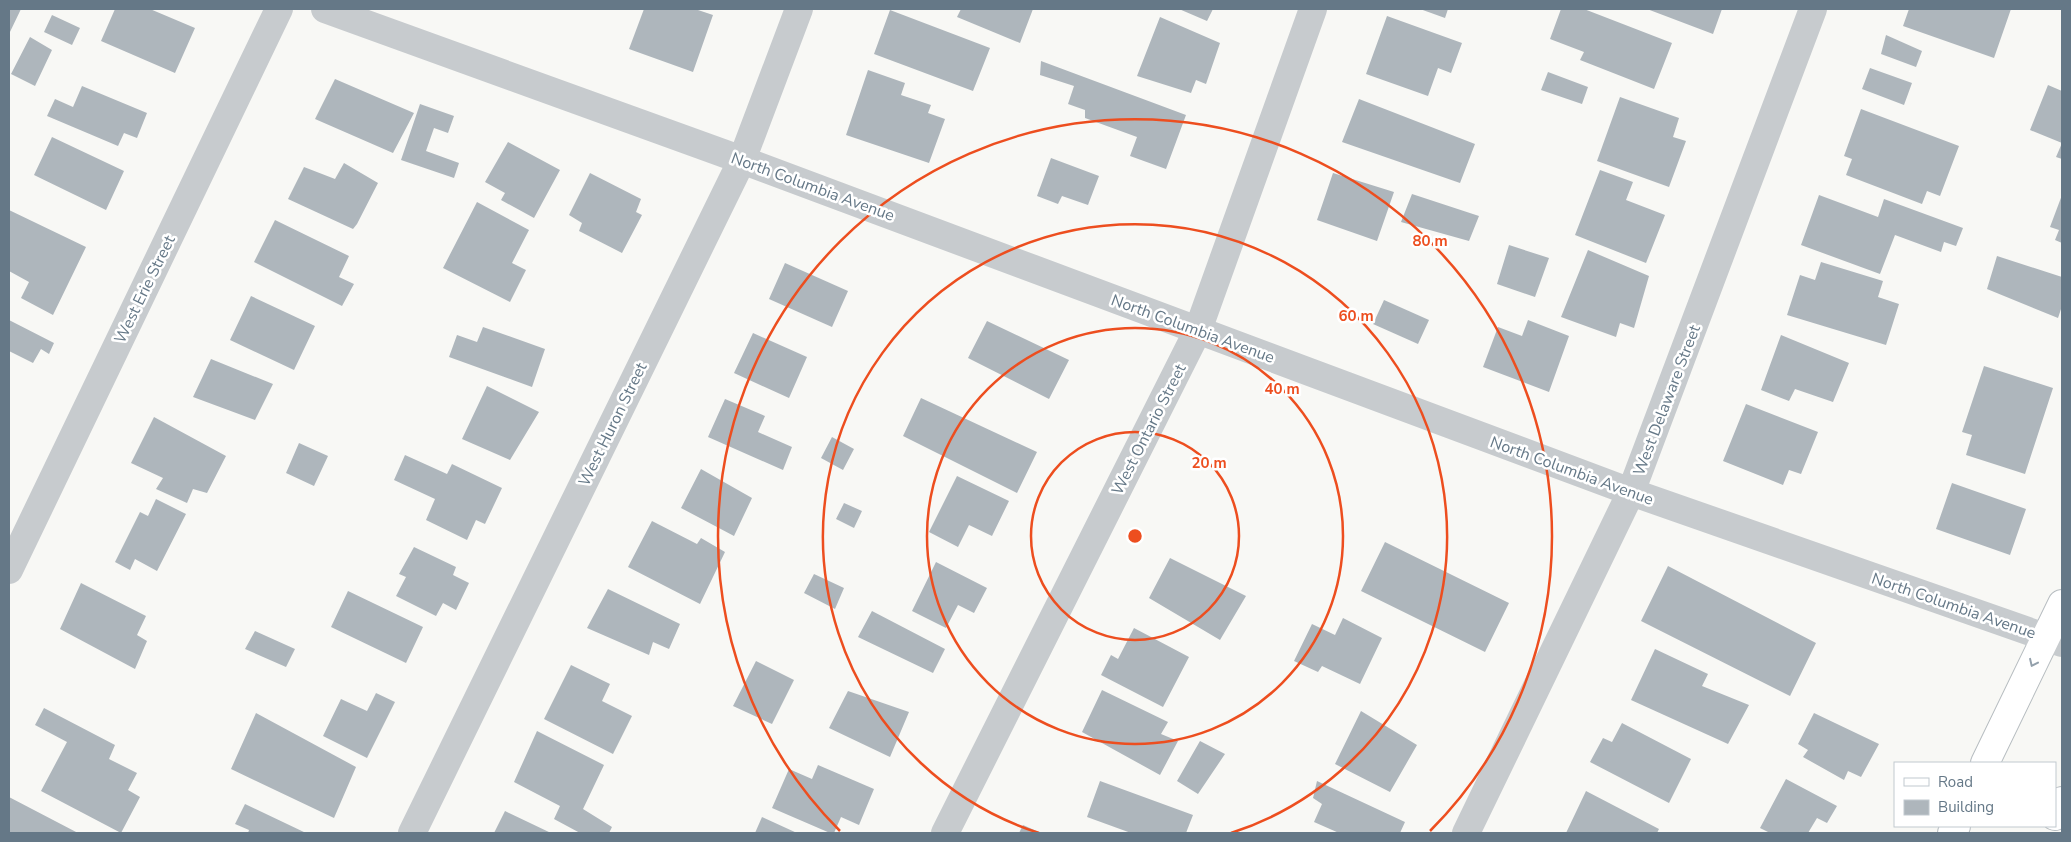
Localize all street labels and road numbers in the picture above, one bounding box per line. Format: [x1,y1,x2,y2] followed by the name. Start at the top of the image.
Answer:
[728,147,897,227] street label: North Columbia Avenue
[109,231,181,347] street label: West Erie Street
[1108,289,1277,369] street label: North Columbia Avenue
[1628,321,1706,479] street label: West Delaware Street
[573,359,653,490] street label: West Huron Street
[1106,360,1192,499] street label: West Ontario Street
[1487,431,1656,511] street label: North Columbia Avenue
[1869,567,2039,644] street label: North Columbia Avenue

